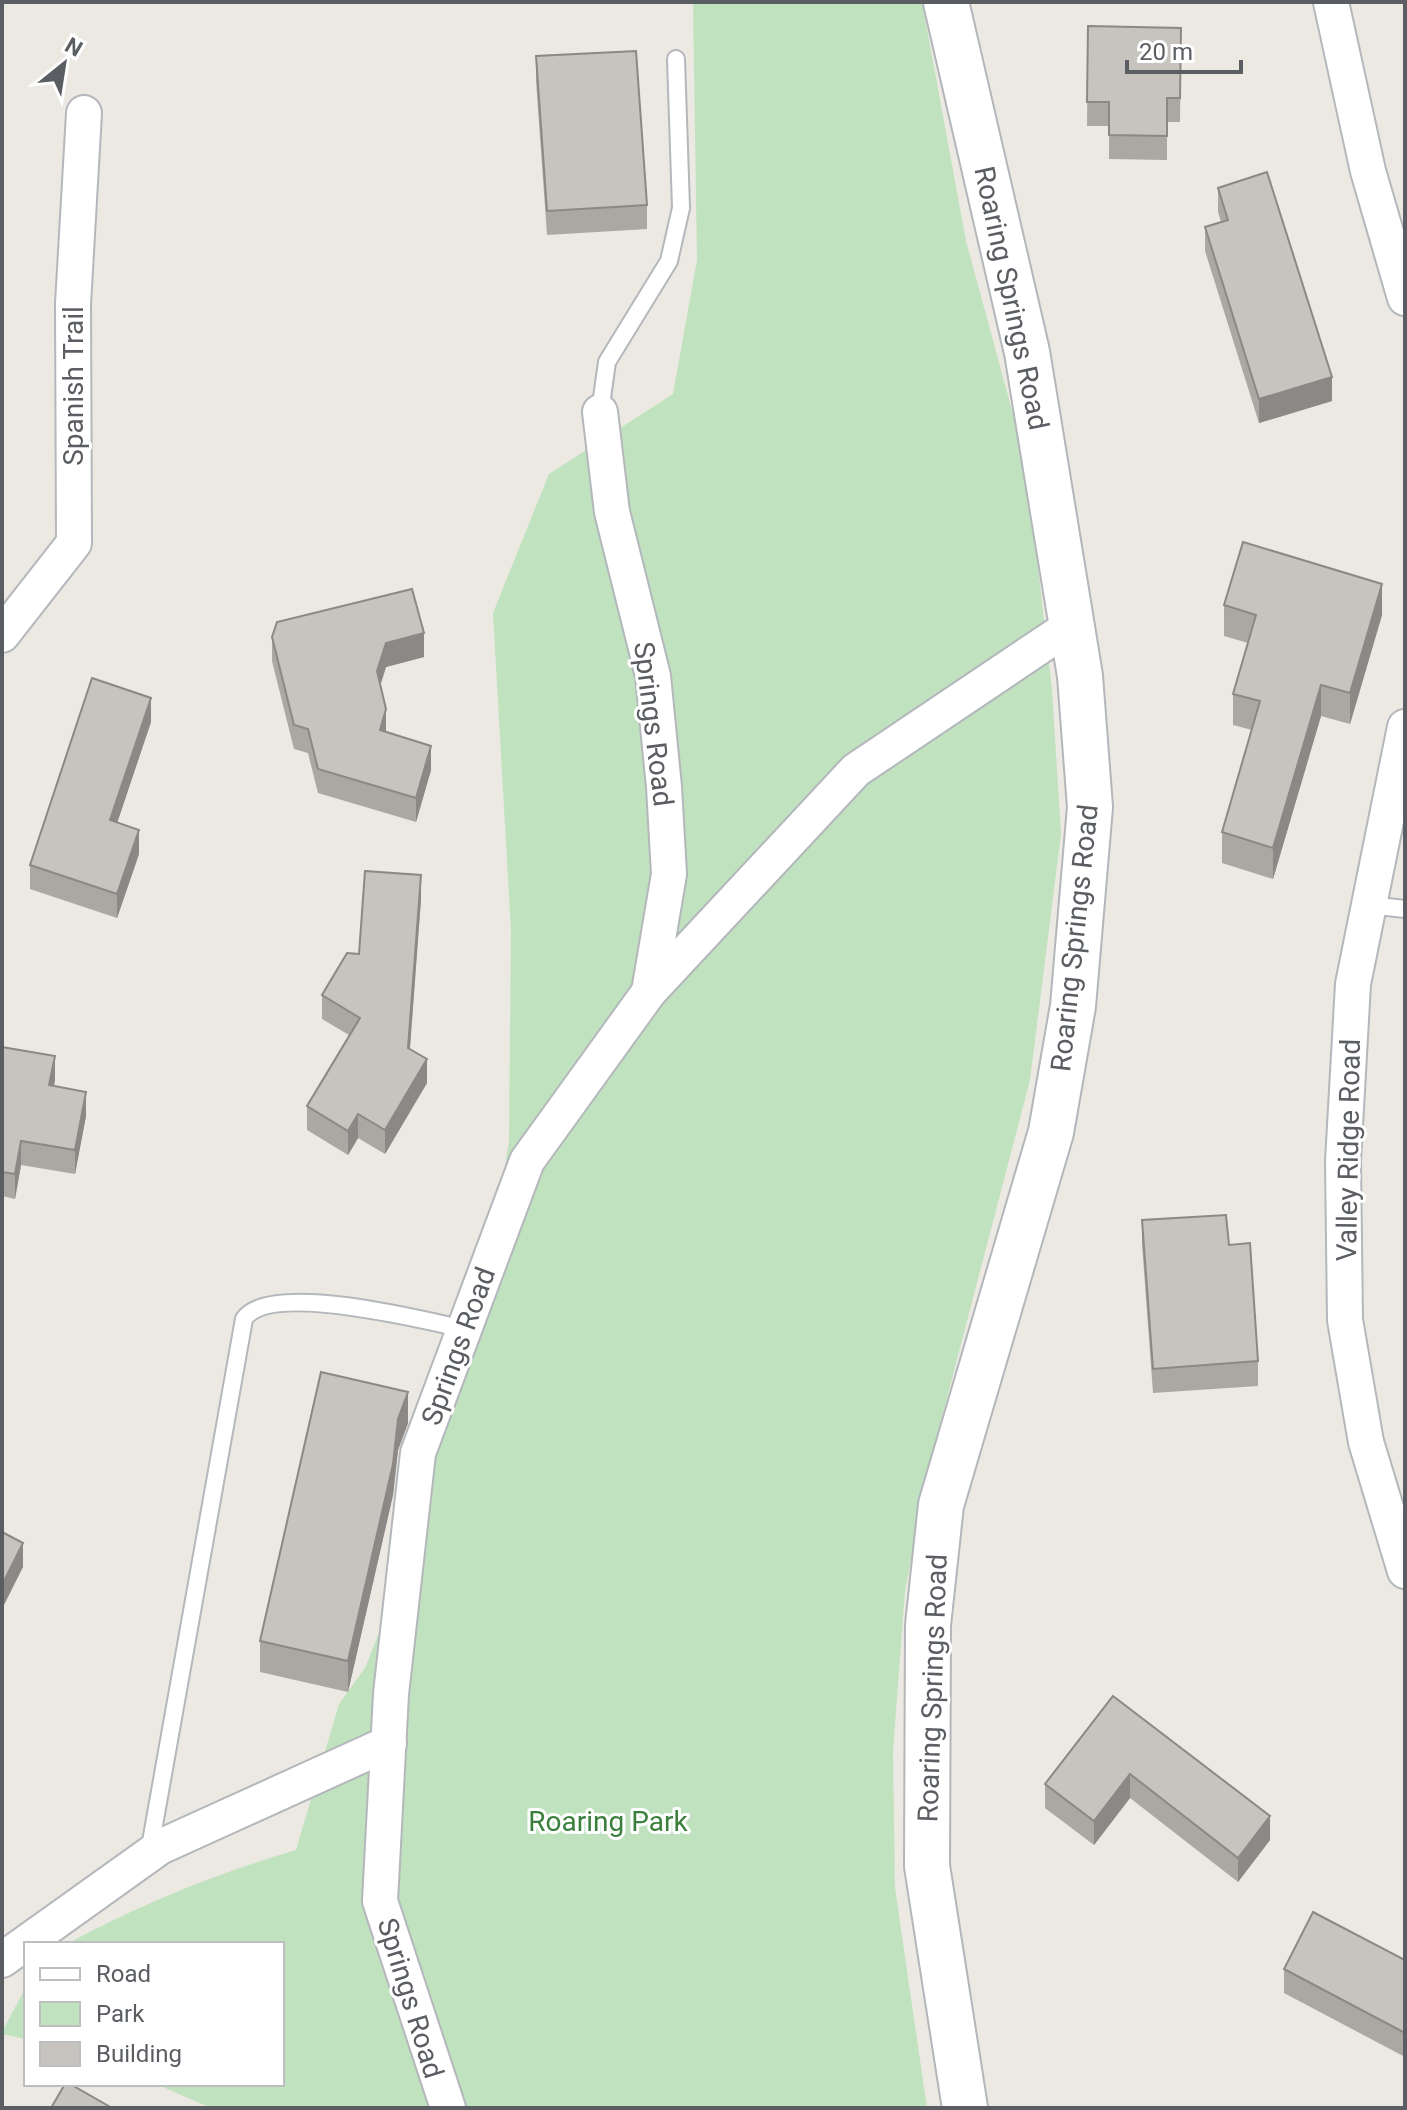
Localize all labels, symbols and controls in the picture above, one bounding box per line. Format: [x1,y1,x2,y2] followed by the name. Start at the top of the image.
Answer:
[24,24,104,104] north arrow
[1127,24,1241,74] scale bar
[61,32,87,62] text: N
[1139,38,1193,66] text: 20 m
[967,163,1056,433] street label: Roaring Springs Road
[57,306,90,466] street label: Spanish Trail
[627,640,680,808] street label: Springs Road
[1044,803,1105,1073] street label: Roaring Springs Road
[1330,1038,1367,1262] street label: Valley Ridge Road
[415,1263,502,1430] street label: Springs Road
[911,1553,954,1823] street label: Roaring Springs Road
[528,1805,688,1838] park label: Roaring Park
[371,1914,450,2082] street label: Springs Road
[24,1942,284,2086] legend
[96,1960,151,1988] text: Road
[96,2000,145,2028] text: Park
[96,2040,182,2068] text: Building

